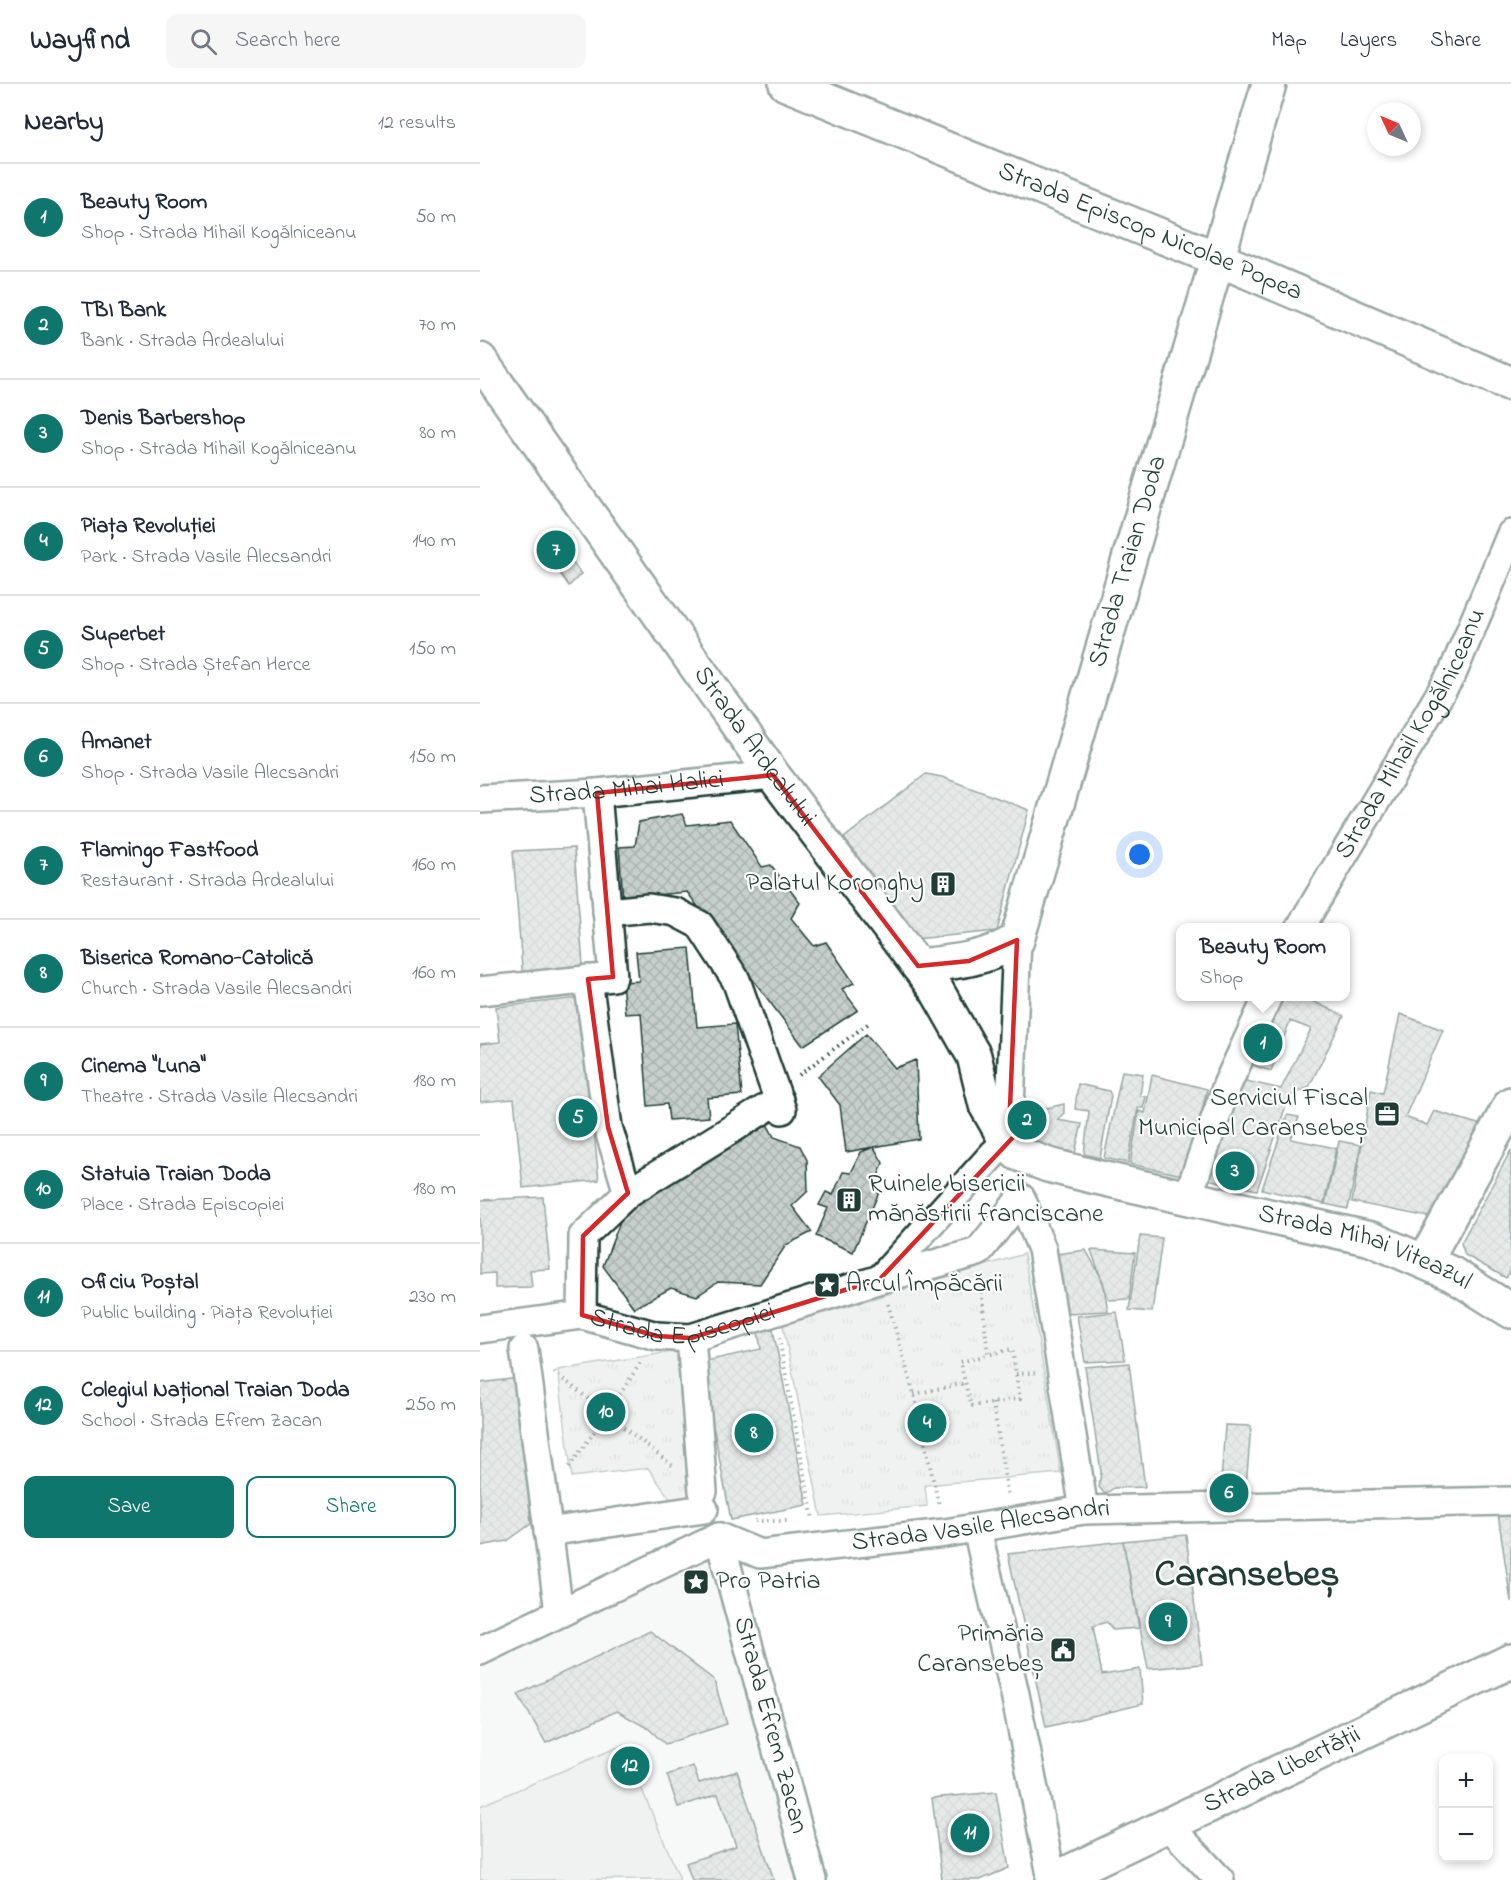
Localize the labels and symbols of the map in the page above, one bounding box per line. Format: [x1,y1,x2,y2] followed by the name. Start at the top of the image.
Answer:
[1367,102,1421,156] north arrow
[992,153,1308,312] street label: Strada Episcop Nicolae Popea
[1079,451,1178,672] street label: Strada Traian Doda
[536,528,576,572] pin: 7
[1326,603,1497,867] street label: Strada Mihail Kogălniceanu
[683,659,825,835] street label: Strada Ardealului
[528,761,726,815] street label: Strada Mihai Halici
[1125,840,1154,869] your location
[746,865,924,903] place label: Palatul Koronghy
[928,869,958,899] building icon: Palatul Koronghy
[1244,1020,1282,1066] pin: 1
[1138,1080,1368,1148] place label: Serviciul Fiscal Municipal Caransebeș
[558,1096,598,1140] pin: 5
[1008,1098,1046,1142] pin: 2
[1372,1099,1402,1129] office icon: Serviciul Fiscal Municipal Caransebeș
[1216,1148,1254,1194] pin: 3
[868,1166,1104,1234] place label: Ruinele bisericii mănăstirii franciscane
[834,1185,864,1215] building icon: Ruinele bisericii mănăstirii franciscane
[1254,1195,1479,1301] street label: Strada Mihai Viteazul
[846,1266,1003,1304] place label: Arcul Împăcării
[812,1270,842,1300] place icon: Arcul Împăcării
[585,1294,780,1358] street label: Strada Episcopiei
[586,1390,626,1434] pin: 10
[908,1400,946,1446] pin: 4
[734,1410,774,1456] pin: 8
[1210,1470,1248,1516] pin: 6
[850,1490,1110,1562] street label: Strada Vasile Alecsandri
[1154,1548,1340,1604] district label: Caransebeș
[716,1563,821,1601] place label: Pro Patria
[681,1567,711,1597] place icon: Pro Patria
[1148,1600,1188,1644] pin: 9
[722,1612,818,1838] street label: Strada Efrem Zacan
[917,1616,1044,1684] place label: Primăria Caransebeș
[1048,1635,1078,1665] public building icon: Primăria Caransebeș
[1197,1717,1367,1824] street label: Strada Libertății
[610,1744,650,1788] pin: 12
[950,1810,990,1856] pin: 11

